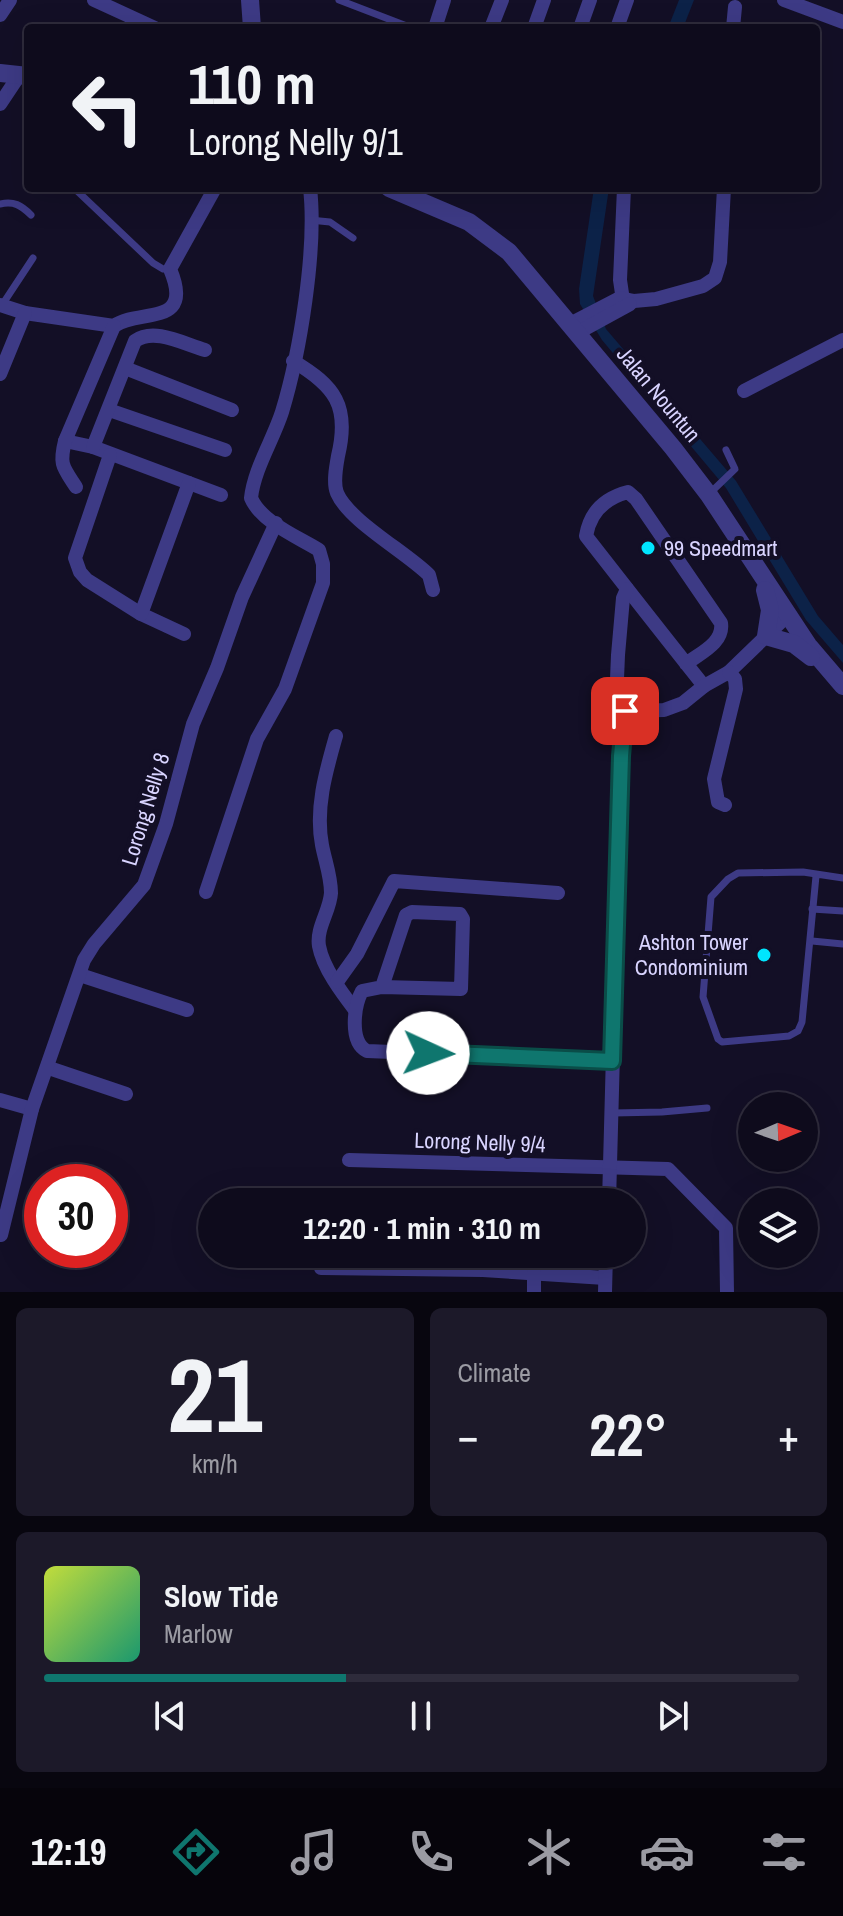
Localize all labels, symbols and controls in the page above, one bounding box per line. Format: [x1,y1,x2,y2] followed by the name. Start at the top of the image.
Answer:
[188,46,316,121] text: 110 m
[56,56,160,160] icon: left
[188,118,403,166] text: Lorong Nelly 9/1
[610,340,708,448] street label: Jalan Nountun
[664,533,777,563] place label: 99 Speedmart
[639,539,657,557] marker: 99 Speedmart
[591,677,659,745] pin
[603,689,647,733] icon: arrive
[114,749,176,869] street label: Lorong Nelly 8
[635,927,748,982] place label: Ashton Tower Condominium
[755,946,773,964] marker: Ashton Tower Condominium
[386,1011,470,1095] position arrow
[738,1092,818,1172] north arrow
[738,1092,818,1268] map controls
[414,1125,546,1159] street label: Lorong Nelly 9/4
[24,1164,128,1268] speed limit sign: 30
[738,1188,818,1268] button: layers
[303,1208,541,1248] text: 12:20 · 1 min · 310 m
[167,1324,262,1464] text: 21
[458,1355,531,1390] text: Climate
[589,1394,668,1475] text: 22°
[458,1405,479,1465] text: −
[778,1405,799,1465] text: +
[192,1446,238,1481] text: km/h
[164,1576,278,1616] text: Slow Tide
[164,1616,233,1651] text: Marlow
[148,1694,192,1738] icon: previous
[399,1694,443,1738] icon: pause
[651,1694,695,1738] icon: next
[168,1824,224,1880] icon: directions
[286,1824,342,1880] icon: music
[403,1824,459,1880] icon: phone
[521,1824,577,1880] icon: climate
[639,1824,695,1880] icon: car
[756,1824,812,1880] icon: filters
[31,1828,106,1876] text: 12:19

